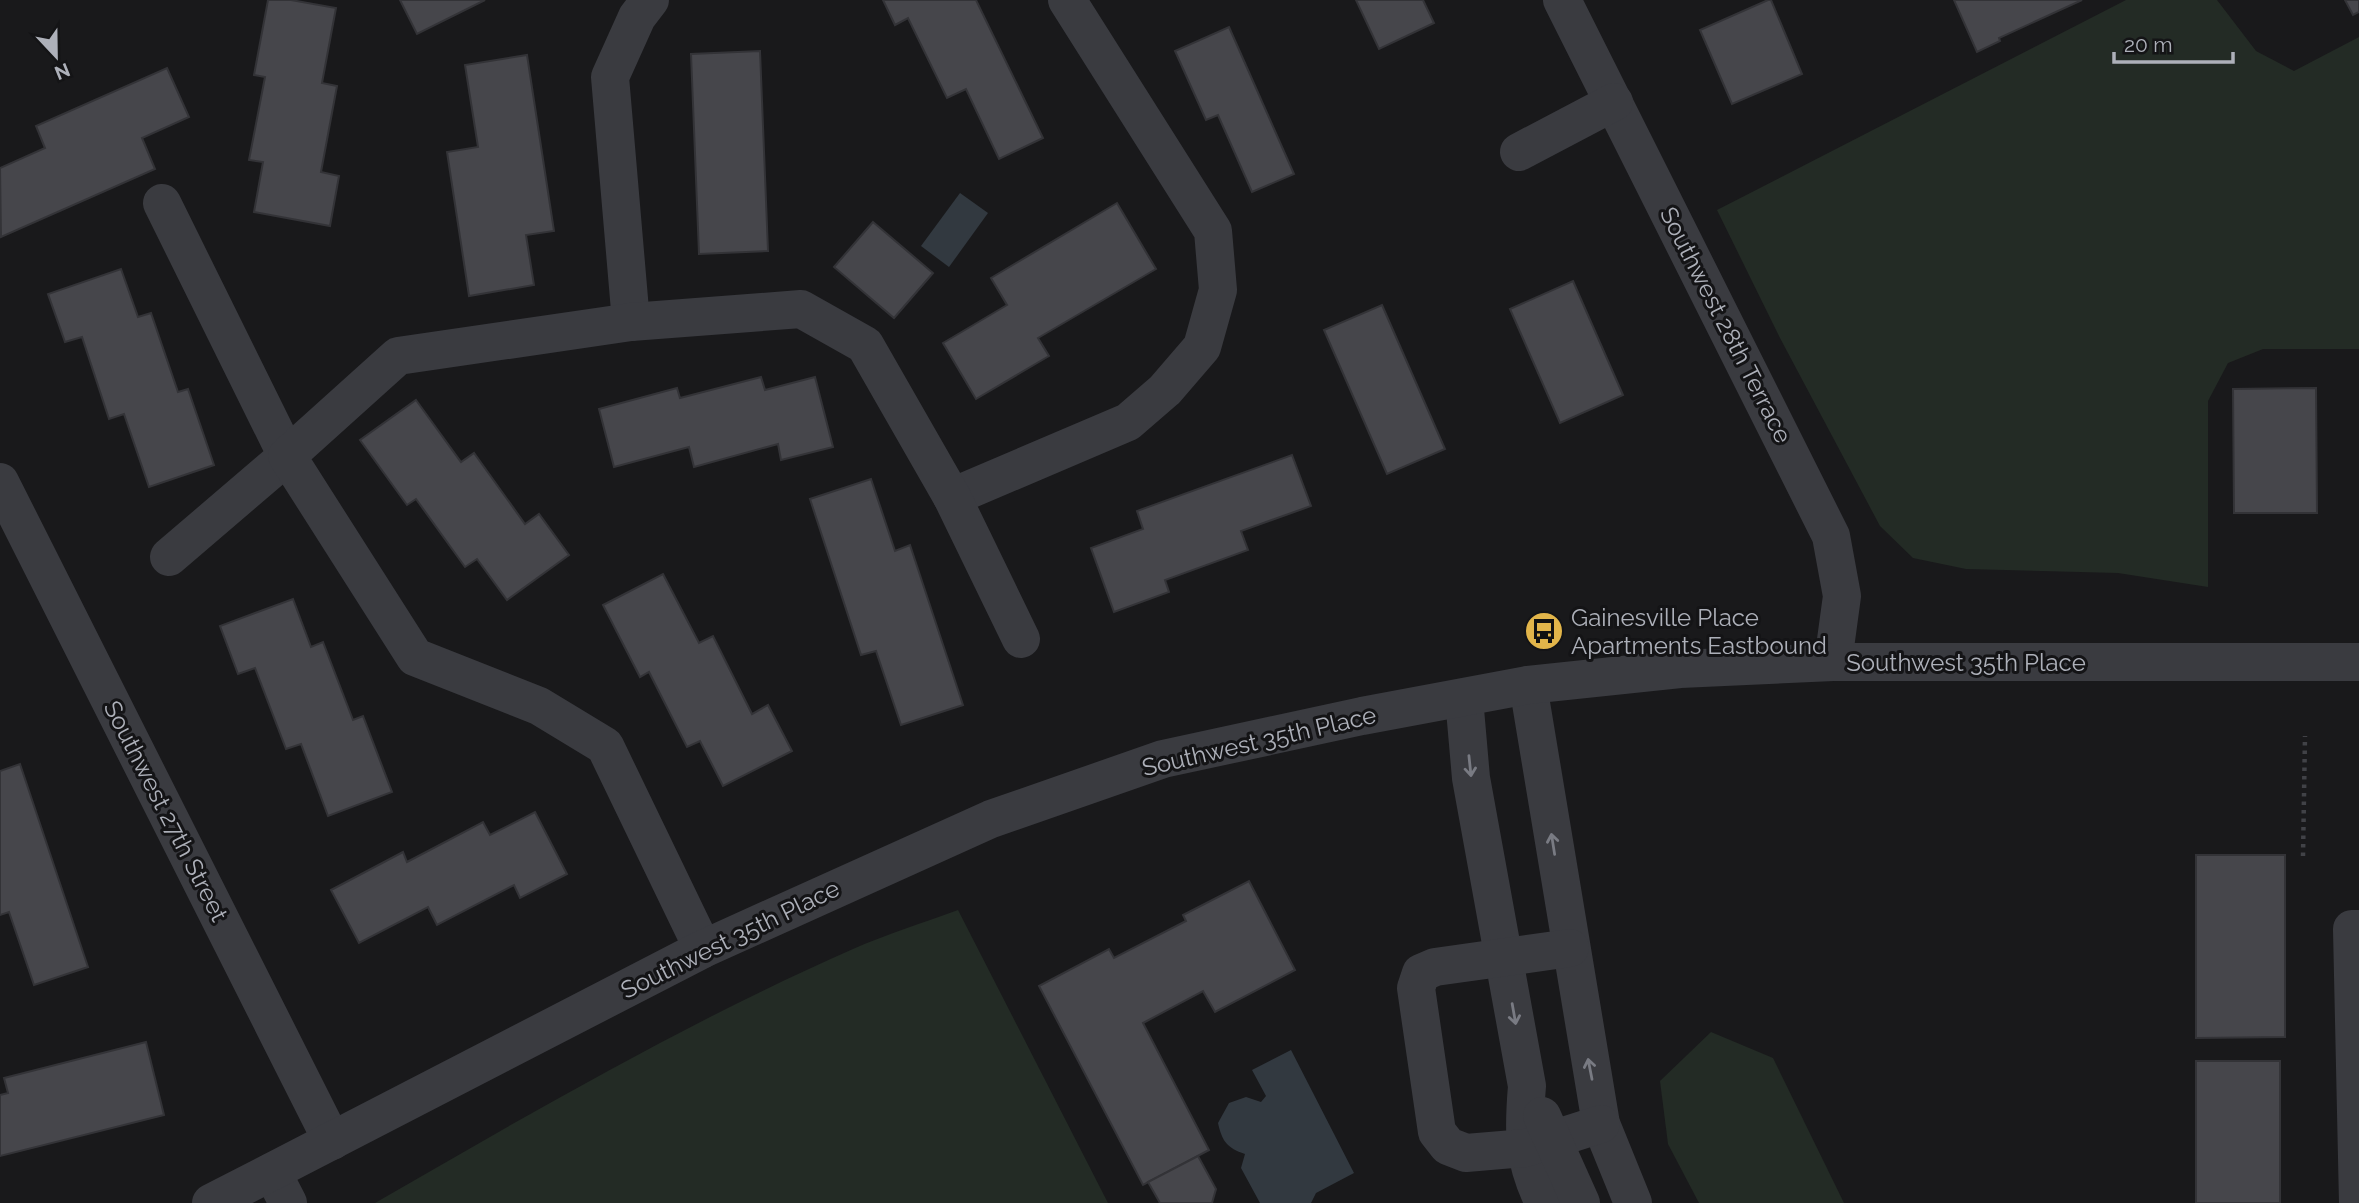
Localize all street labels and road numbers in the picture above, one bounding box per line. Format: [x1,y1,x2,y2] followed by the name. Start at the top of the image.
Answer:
[1654,202,1798,448] street label: Southwest 28th Terrace
[1846,648,2086,677] street label: Southwest 35th Place
[98,696,234,926] street label: Southwest 27th Street
[1139,700,1379,782] street label: Southwest 35th Place
[616,873,844,1005] street label: Southwest 35th Place

